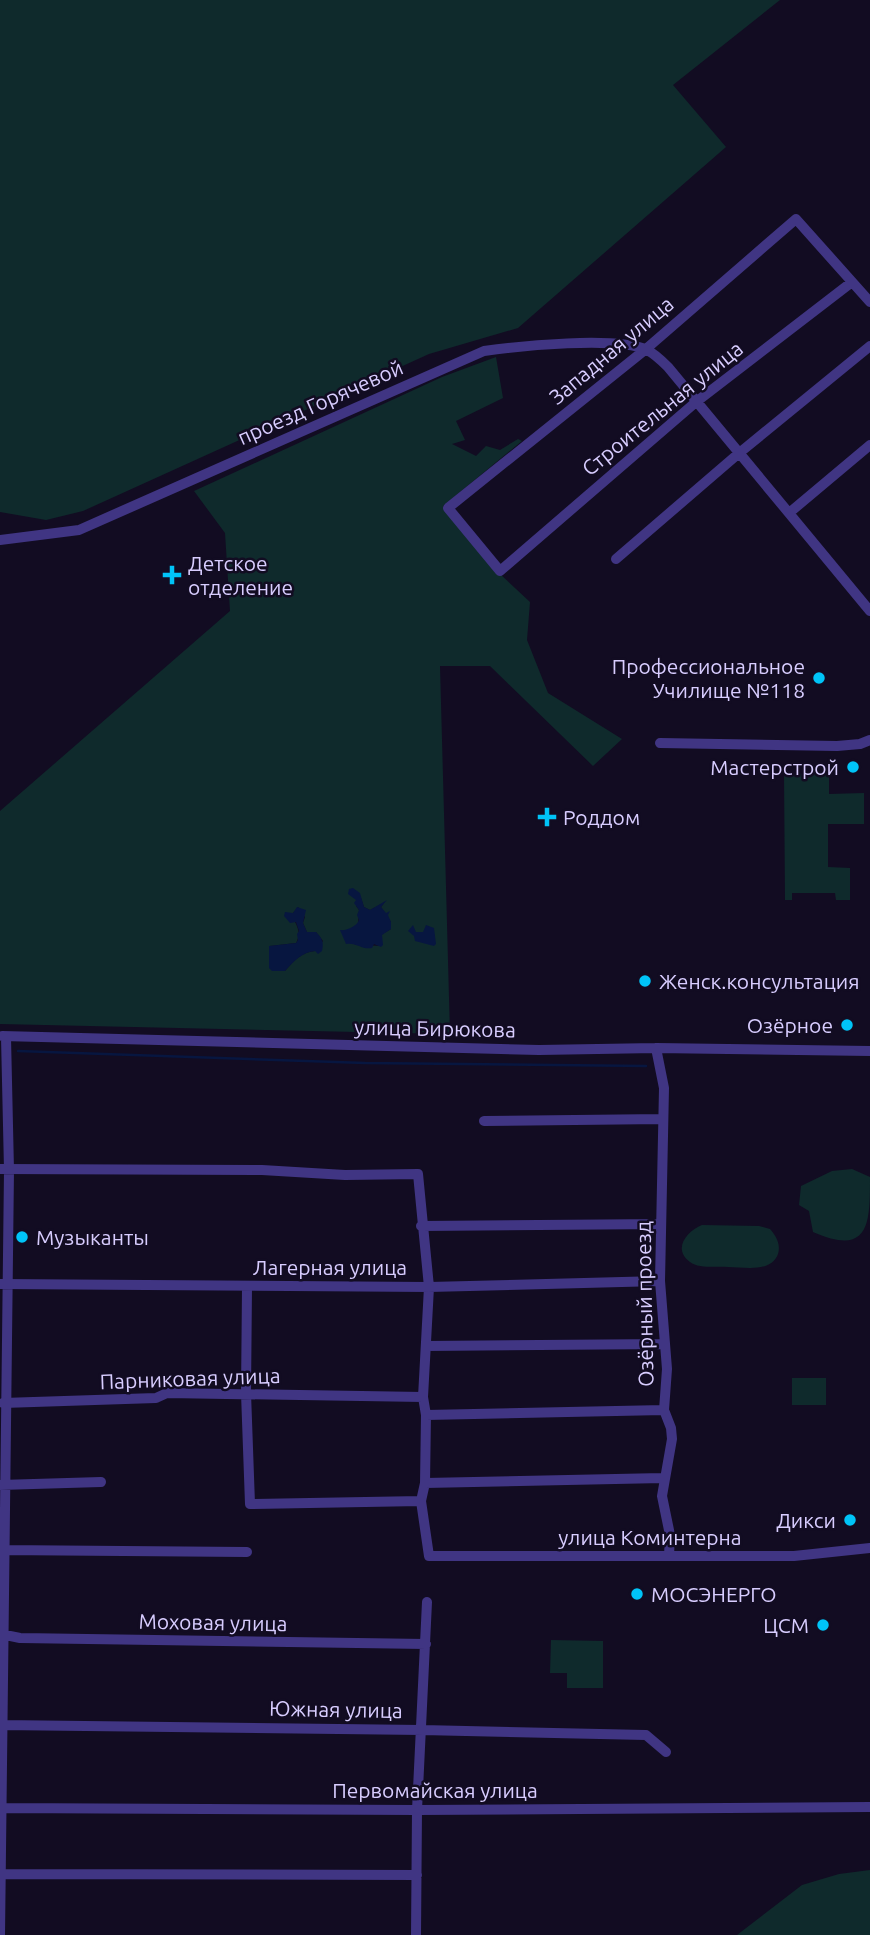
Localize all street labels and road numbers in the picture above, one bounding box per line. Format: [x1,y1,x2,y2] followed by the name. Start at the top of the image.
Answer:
[544,291,678,409] street label: Западная улица
[577,336,747,480] street label: Строительная улица
[234,355,406,449] street label: проезд Горячевой
[354,1015,516,1041] street label: улица Бирюкова
[631,1221,657,1387] street label: Озёрный проезд
[253,1255,407,1279] street label: Лагерная улица
[99,1363,281,1393] street label: Парниковая улица
[558,1525,742,1549] street label: улица Коминтерна
[138,1609,288,1635] street label: Моховая улица
[269,1696,403,1722] street label: Южная улица
[332,1778,538,1802] street label: Первомайская улица

